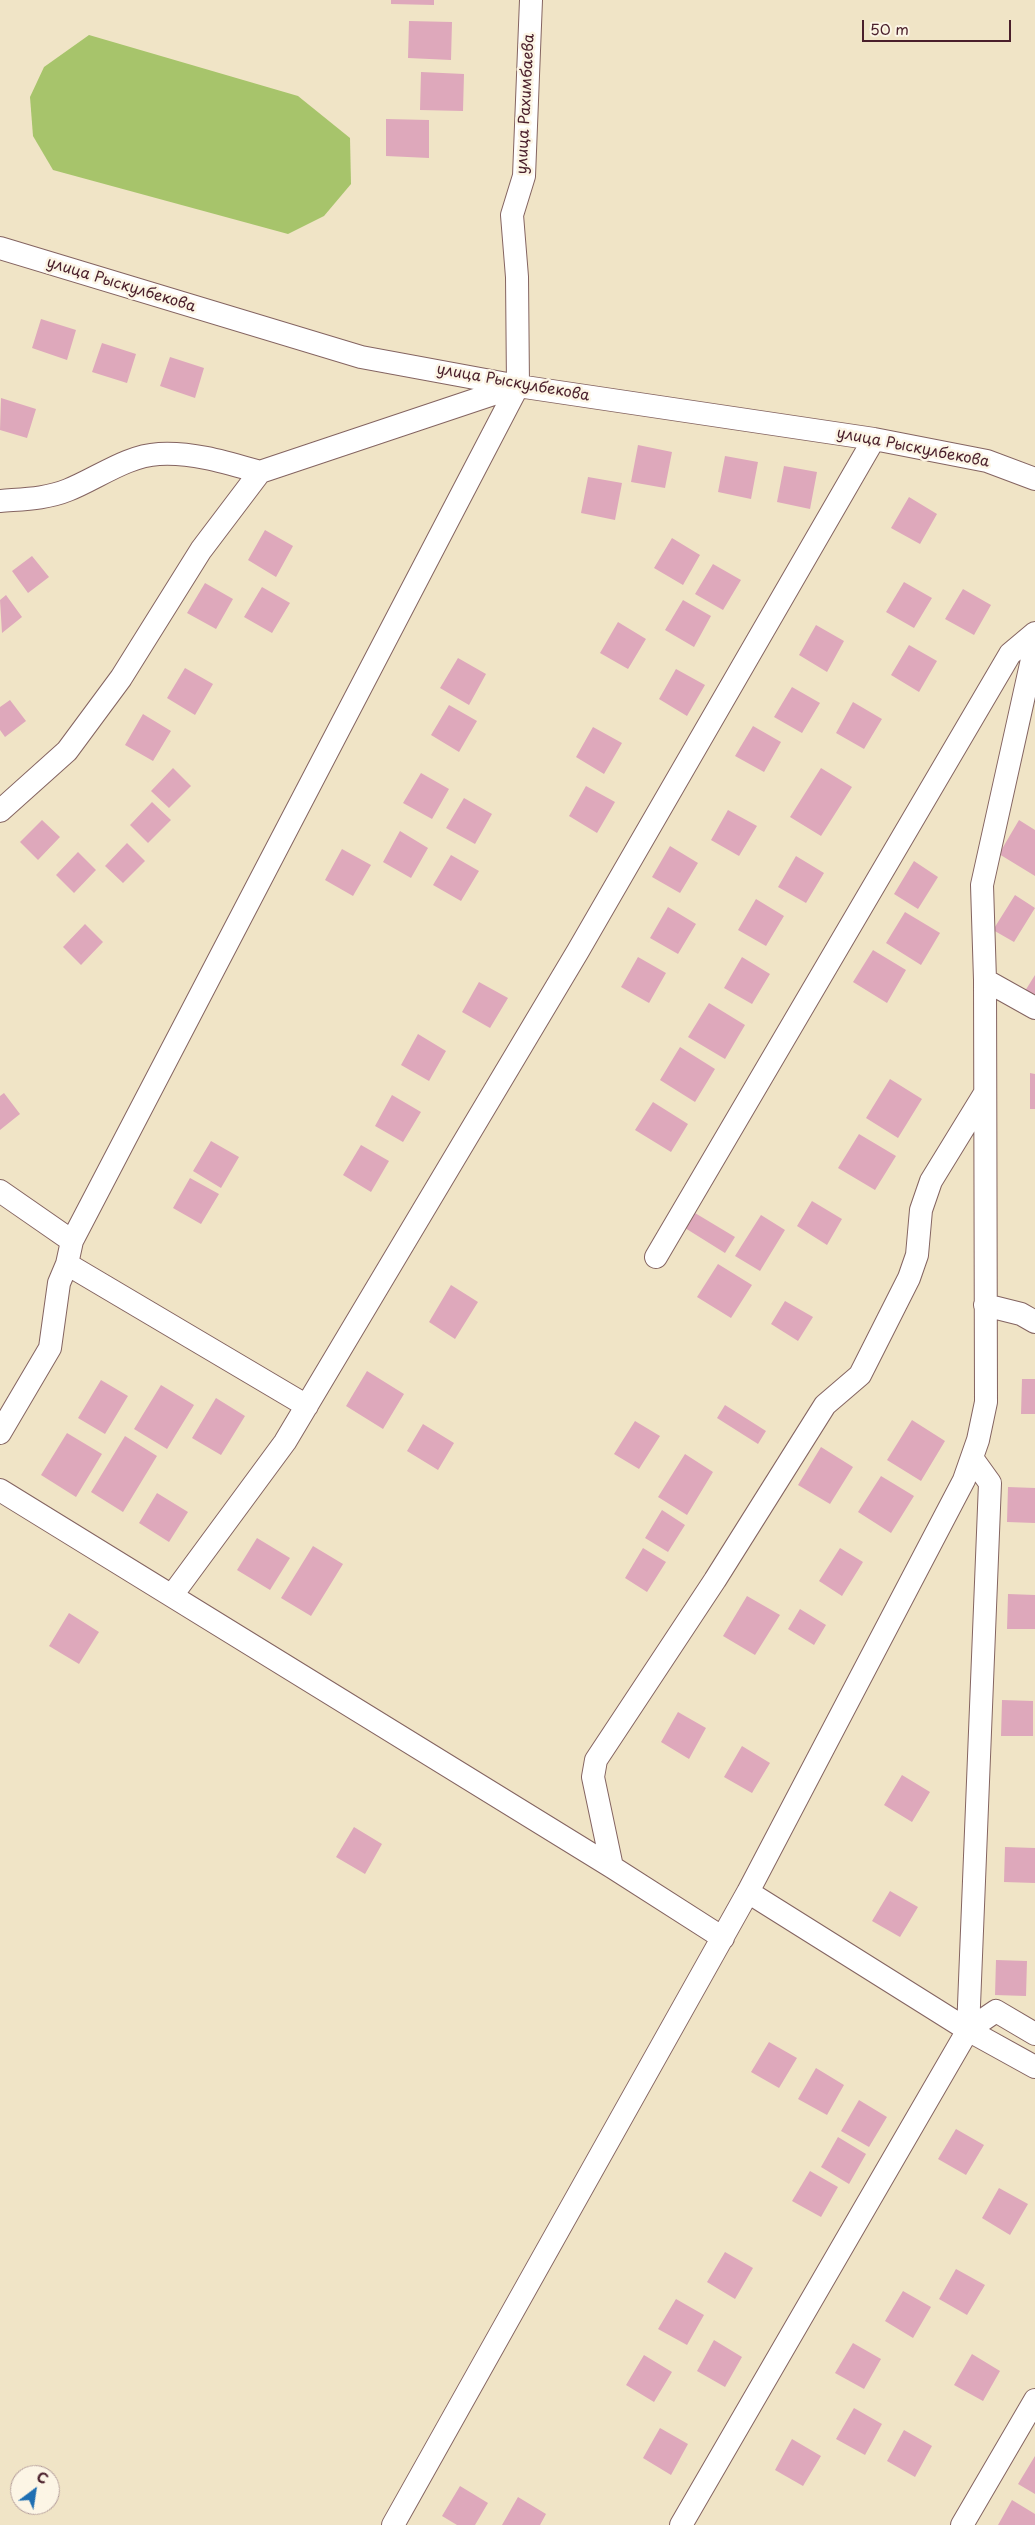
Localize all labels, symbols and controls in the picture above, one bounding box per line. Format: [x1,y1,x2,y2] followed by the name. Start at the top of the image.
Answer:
[865,10,1014,42] scale bar
[870,17,909,40] text: 50 m
[513,33,539,175] street label: улица Рахимбаева
[44,254,198,316] street label: улица Рыскулбекова
[435,361,591,405] street label: улица Рыскулбекова
[835,424,991,472] street label: улица Рыскулбекова
[10,2465,60,2515] north arrow
[33,2466,52,2489] text: С

